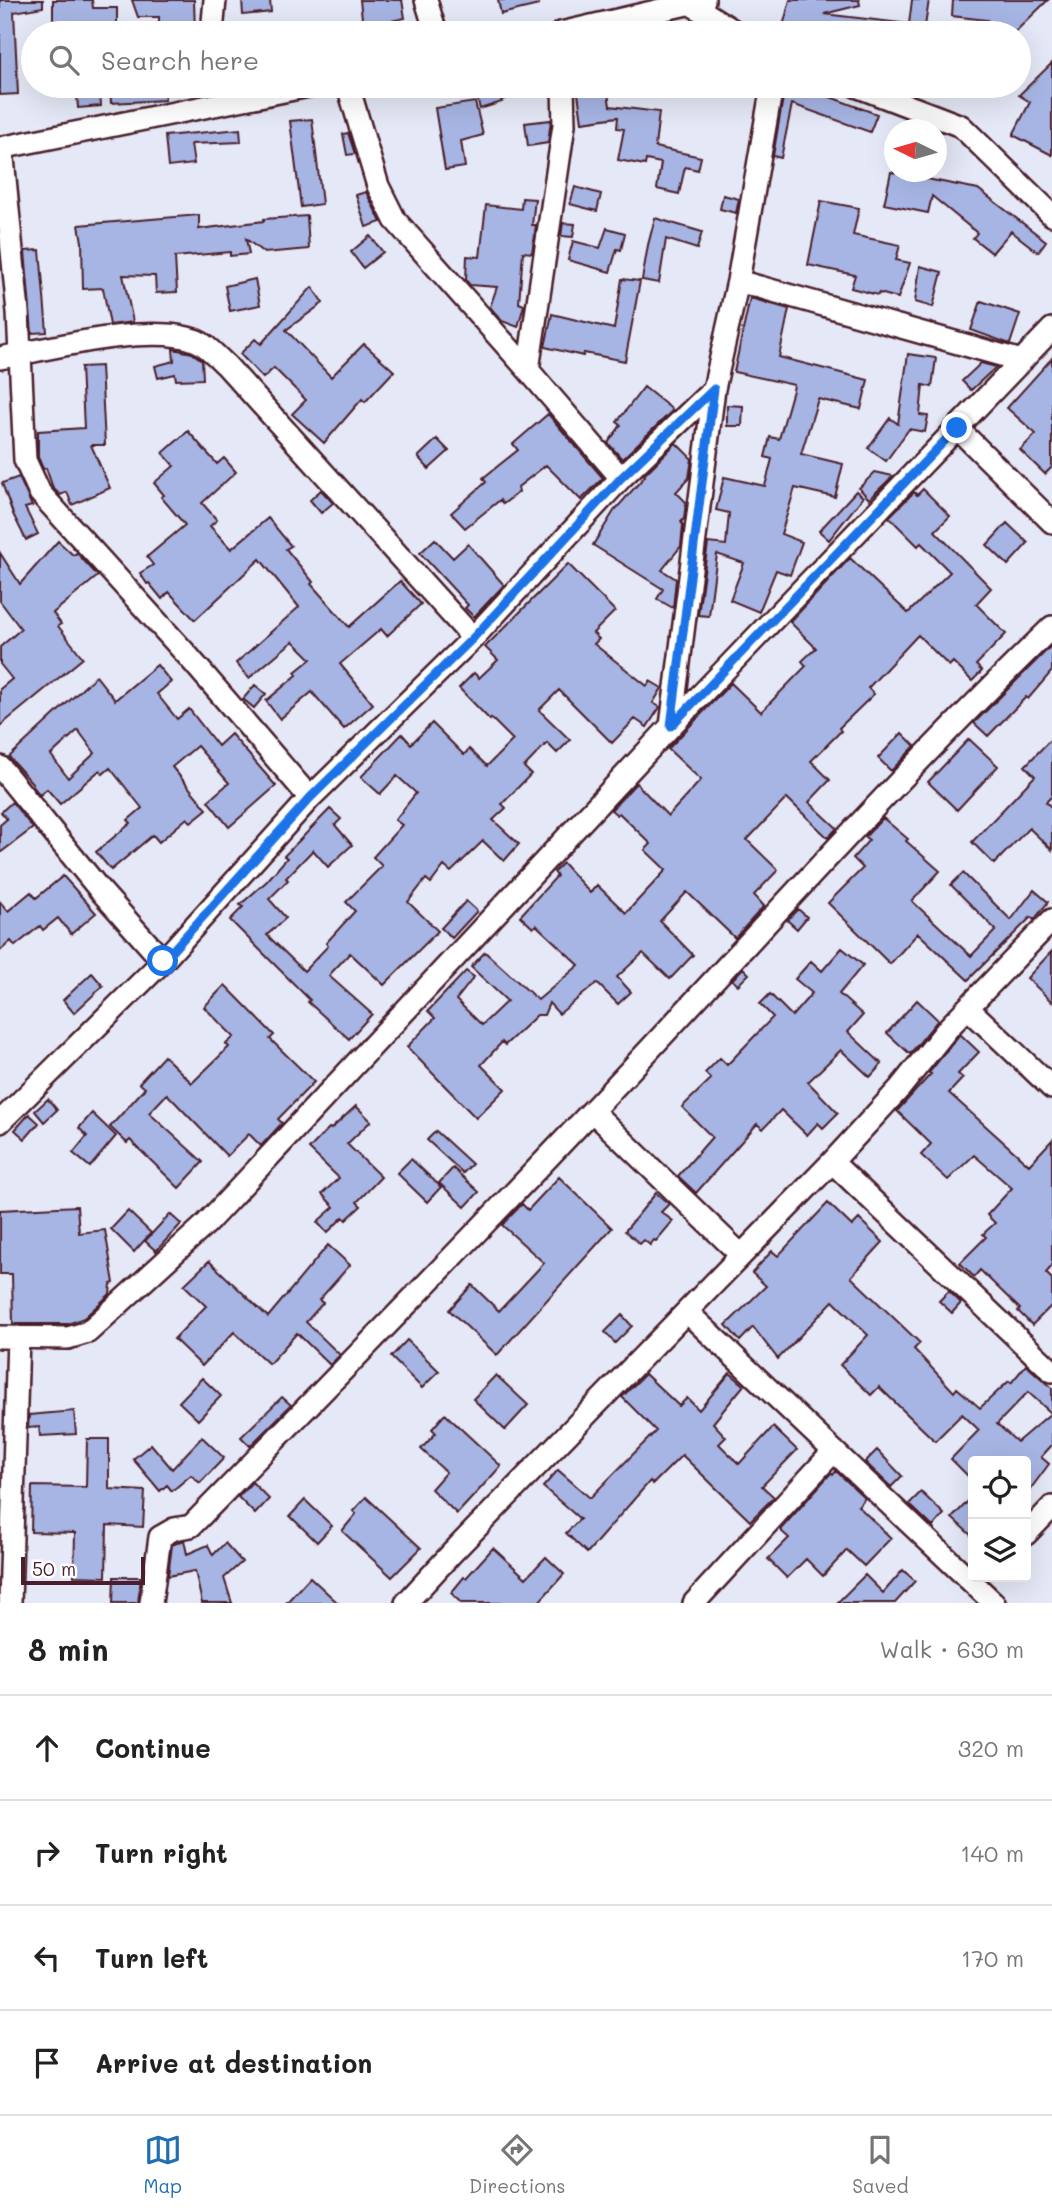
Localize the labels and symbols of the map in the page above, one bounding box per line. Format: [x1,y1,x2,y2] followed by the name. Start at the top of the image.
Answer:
[884,119,947,182] north arrow
[941,412,972,443] route end
[147,945,178,976] route start
[21,1554,145,1586] scale bar

